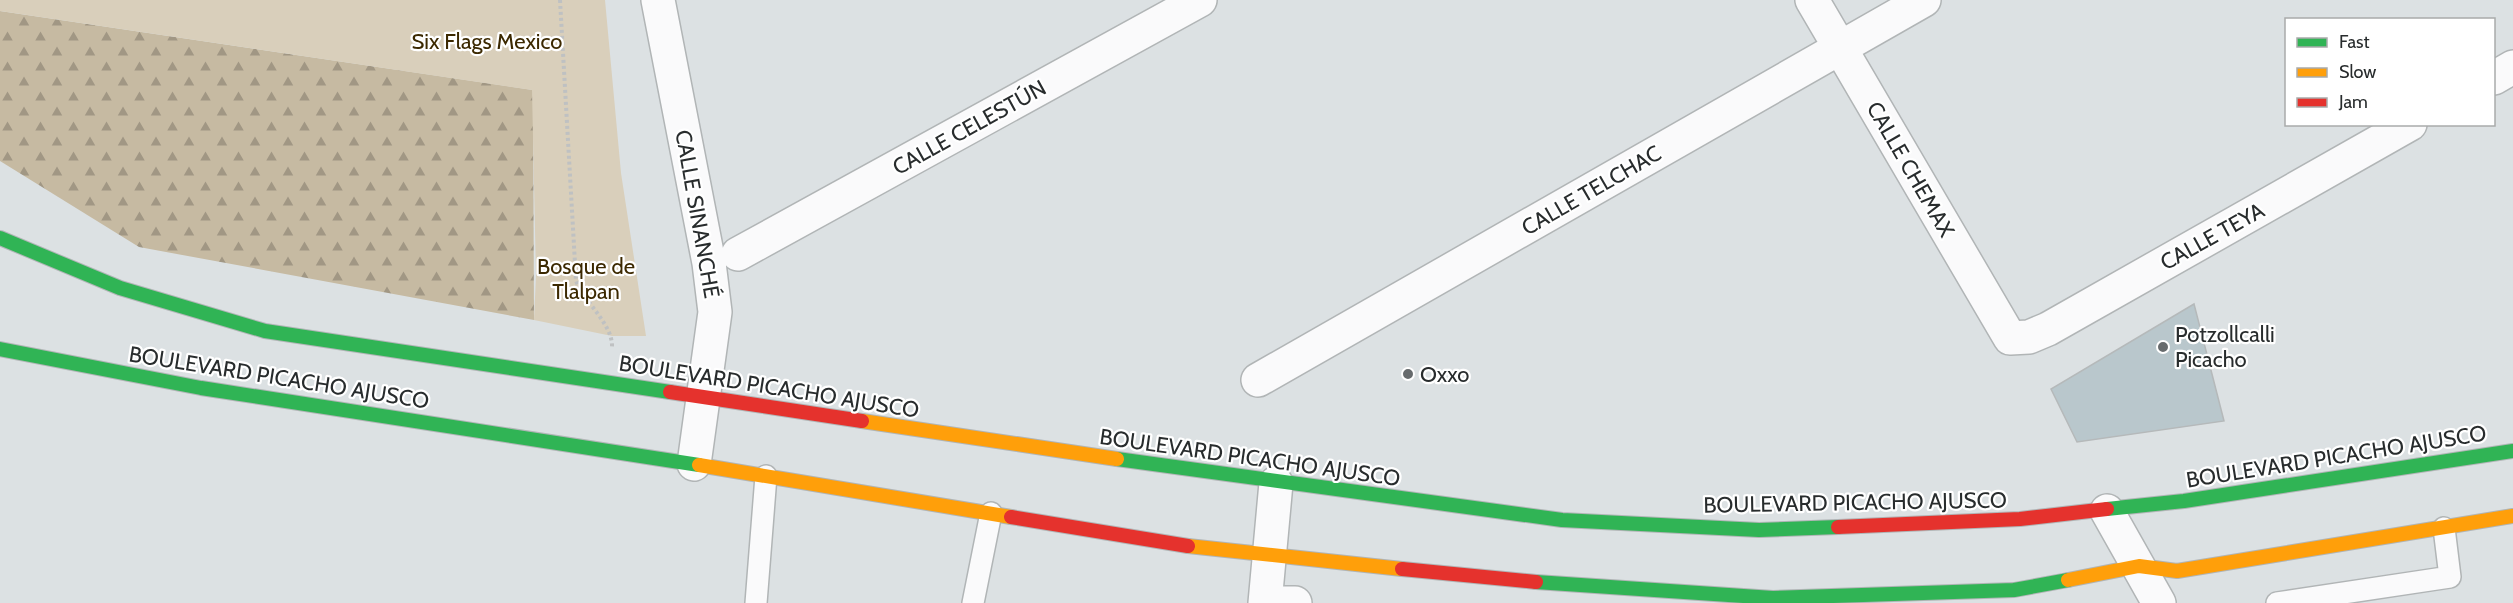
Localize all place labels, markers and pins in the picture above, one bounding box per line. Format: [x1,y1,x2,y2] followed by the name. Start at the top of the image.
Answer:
[2175,321,2275,373] place label: Potzollcalli Picacho
[2156,340,2170,354] marker: Potzollcalli Picacho
[1420,361,1469,388] place label: Oxxo
[1401,367,1415,381] marker: Oxxo

